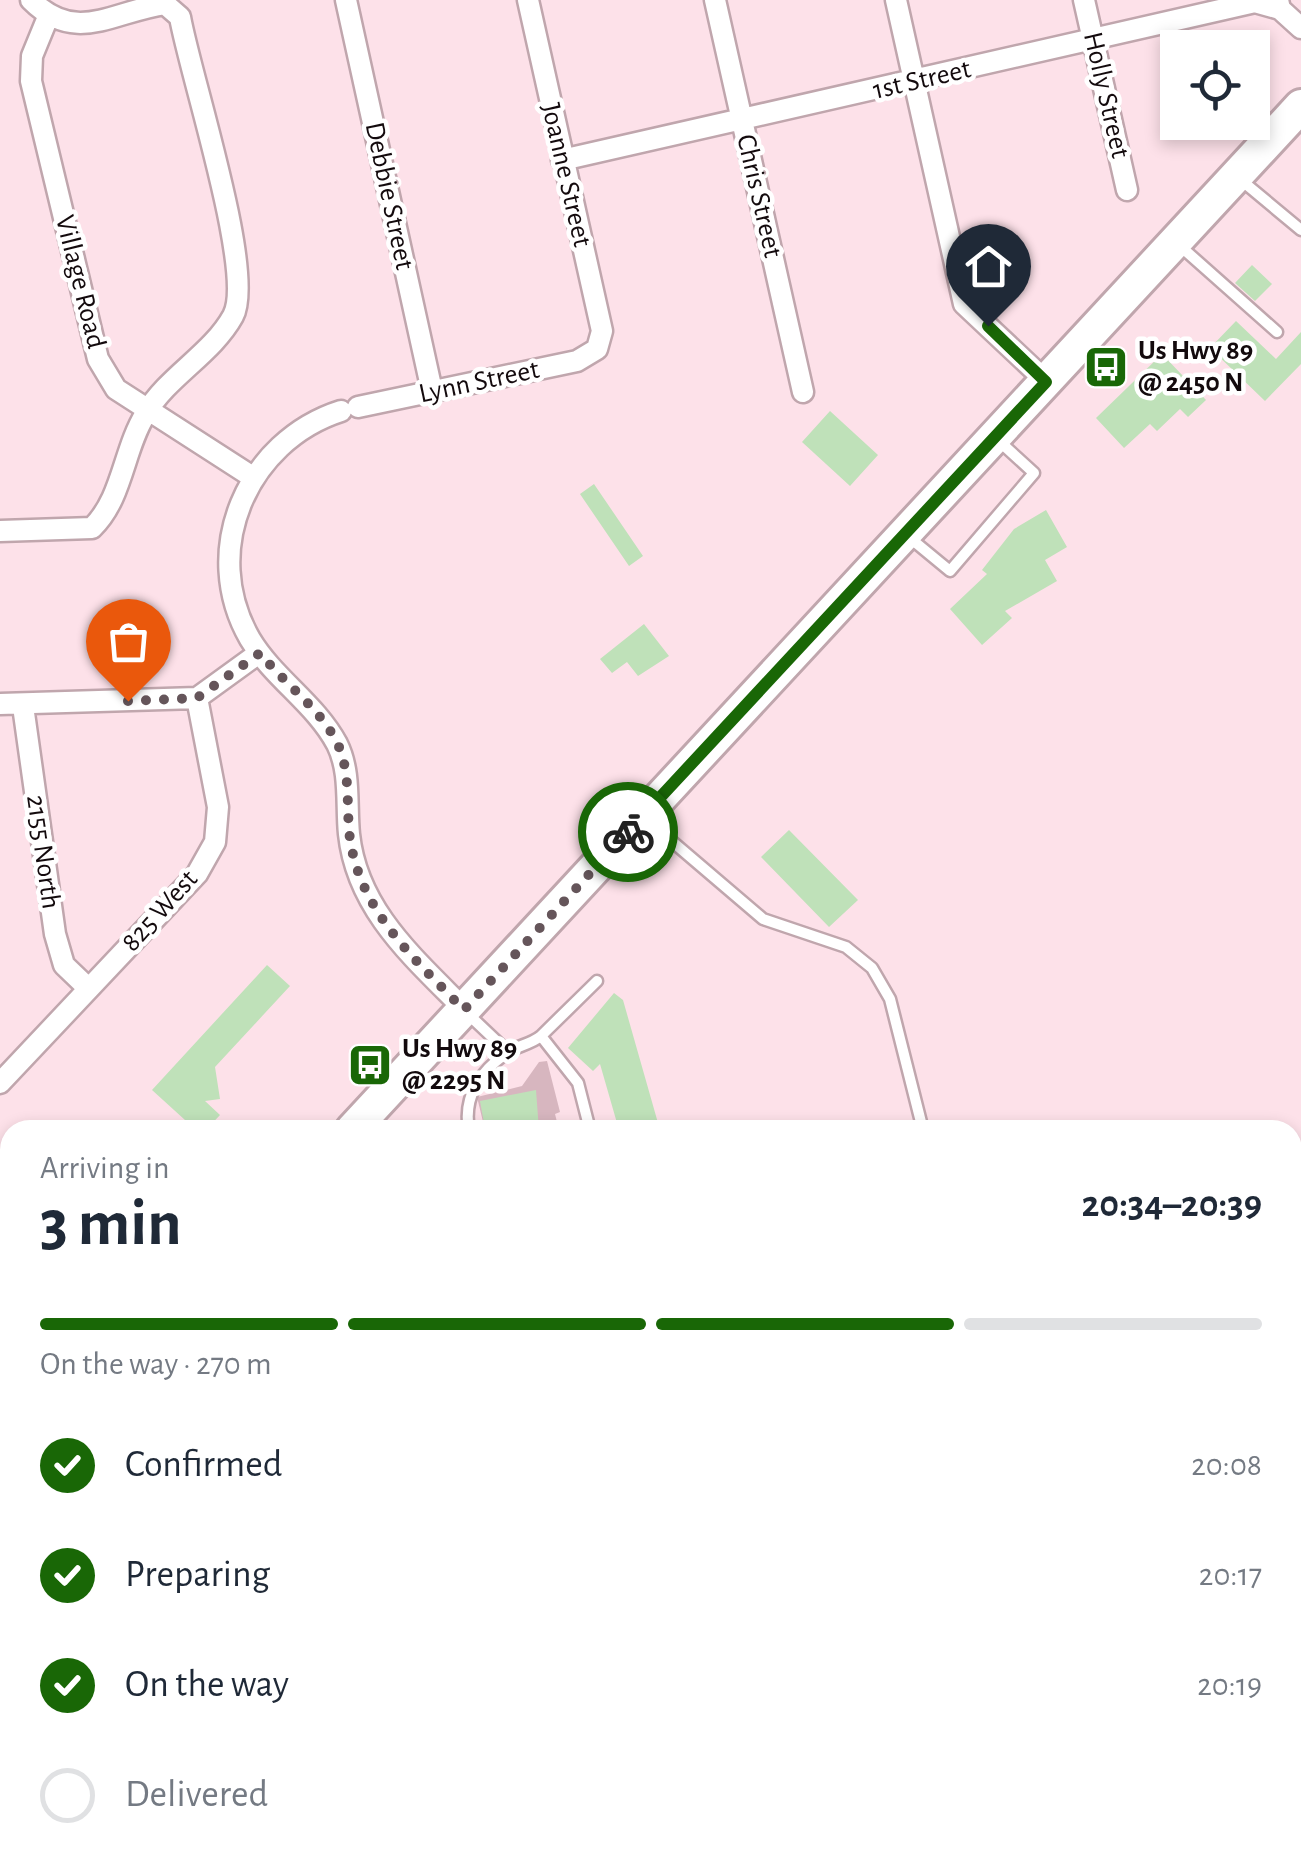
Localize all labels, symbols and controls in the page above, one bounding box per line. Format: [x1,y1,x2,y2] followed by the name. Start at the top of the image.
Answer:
[1078,29,1134,161] street label: Holly Street
[1160,30,1270,140] map controls
[1160,30,1270,140] button: locate
[870,55,974,105] street label: 1st Street
[536,100,596,250] street label: Joanne Street
[360,120,418,272] street label: Debbie Street
[731,132,787,260] street label: Chris Street
[50,213,110,351] street label: Village Road
[946,224,1031,327] pin
[961,239,1016,294] icon: home
[1138,337,1253,397] place label: Us Hwy 89 @ 2450 N
[1083,344,1129,390] bus stop icon: Us Hwy 89 @ 2450 N
[416,356,542,408] street label: Lynn Street
[86,599,171,702] pin
[101,614,156,669] icon: bag
[578,782,678,882] courier
[21,793,65,911] street label: 2155 North
[601,805,656,860] icon: bike
[117,865,203,957] street label: 825 West
[402,1035,517,1095] place label: Us Hwy 89 @ 2295 N
[347,1042,393,1088] bus stop icon: Us Hwy 89 @ 2295 N
[40,1152,169,1184] text: Arriving in
[1081,1186,1262,1224] text: 20:34–20:39
[40,1192,182,1257] text: 3 min
[40,1348,272,1380] text: On the way · 270 m
[40,1438,95,1493] icon: check
[125,1446,282,1484] text: Confirmed
[1191,1449,1262,1481] text: 20:08
[40,1548,95,1603] icon: check
[125,1556,270,1594] text: Preparing
[1199,1559,1262,1591] text: 20:17
[40,1658,95,1713] icon: check
[125,1666,289,1704] text: On the way
[1197,1669,1262,1701] text: 20:19
[125,1776,268,1814] text: Delivered

